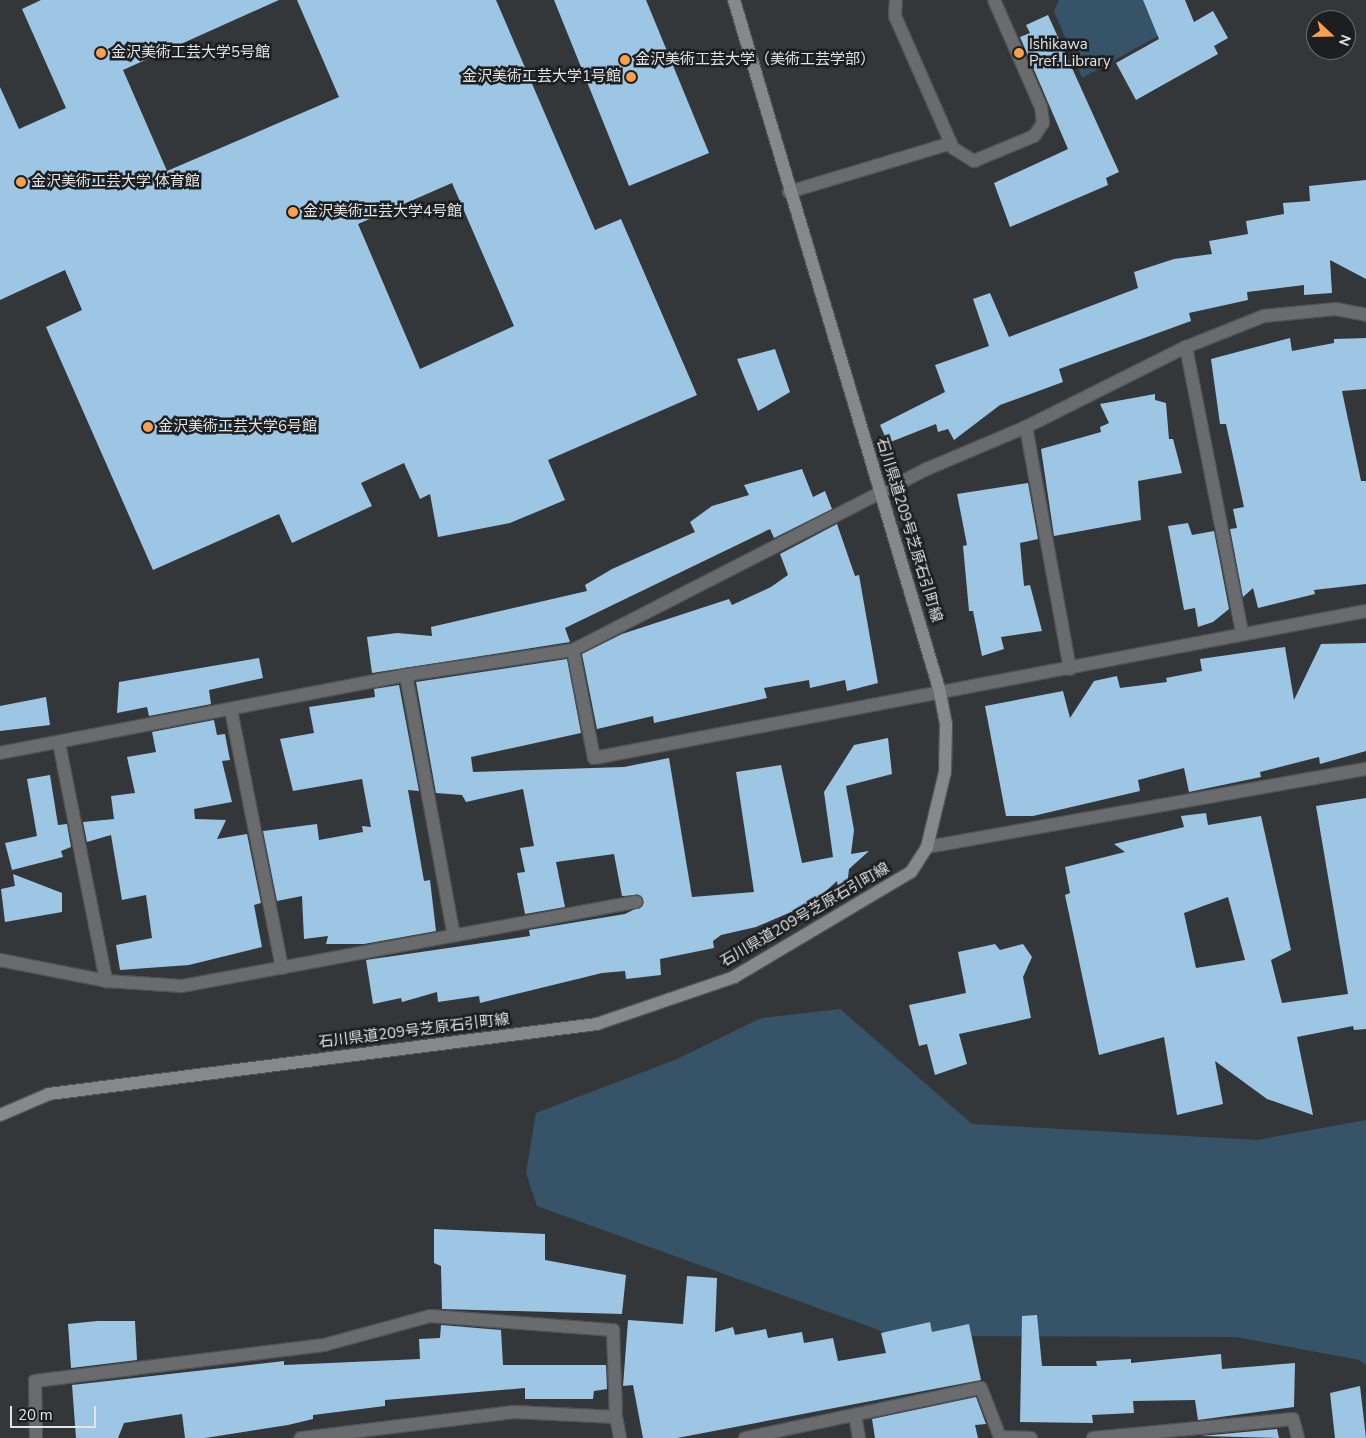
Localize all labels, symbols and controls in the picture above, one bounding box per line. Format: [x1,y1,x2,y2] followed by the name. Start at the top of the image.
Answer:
[1306,10,1356,60] north arrow
[1334,32,1355,48] text: N
[1029,35,1111,70] place label: Ishikawa Pref. Library
[111,44,270,62] place label: 金沢美術工芸大学5号館
[95,47,107,59] marker: 金沢美術工芸大学5号館
[1013,47,1025,59] marker: Ishikawa Pref. Library
[635,51,875,69] place label: 金沢美術工芸大学（美術工芸学部）
[619,54,631,66] marker: 金沢美術工芸大学（美術工芸学部）
[462,68,621,86] place label: 金沢美術工芸大学1号館
[625,71,637,83] marker: 金沢美術工芸大学1号館
[31,173,200,191] place label: 金沢美術工芸大学 体育館
[15,176,27,188] marker: 金沢美術工芸大学 体育館
[303,203,462,221] place label: 金沢美術工芸大学4号館
[287,206,299,218] marker: 金沢美術工芸大学4号館
[158,418,317,436] place label: 金沢美術工芸大学6号館
[142,421,154,433] marker: 金沢美術工芸大学6号館
[872,436,946,624] street label: 石川県道209号芝原石引町線
[717,859,893,971] street label: 石川県道209号芝原石引町線
[318,1010,510,1052] street label: 石川県道209号芝原石引町線
[12,1396,99,1428] scale bar
[18,1405,53,1425] text: 20 m

